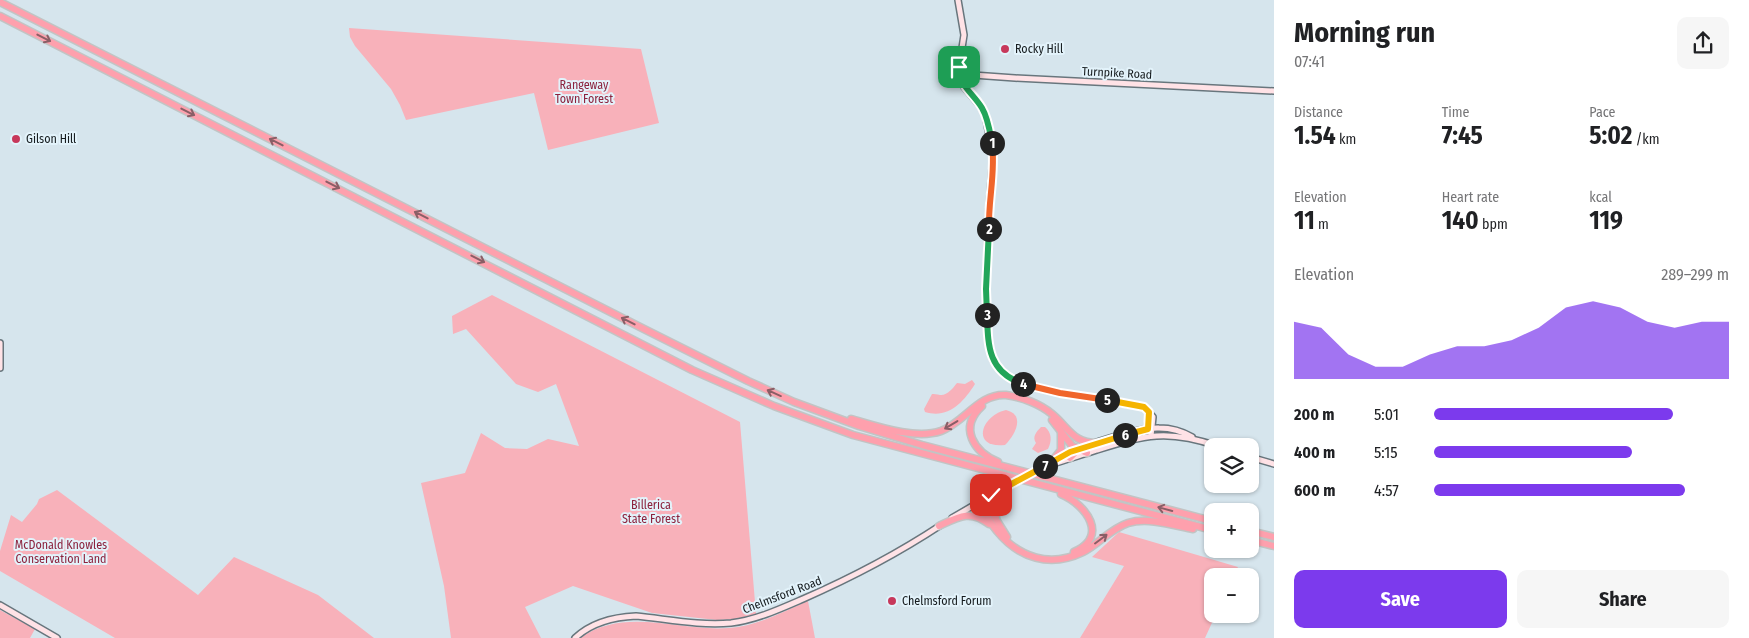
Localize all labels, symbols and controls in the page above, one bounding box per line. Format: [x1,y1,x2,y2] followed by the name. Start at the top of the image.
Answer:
[1294,16,1435,49] text: Morning run
[1677,17,1729,69] button: share
[36,34,51,43] one-way arrow
[1015,42,1063,56] place label: Rocky Hill
[999,43,1011,55] marker: Rocky Hill
[938,46,980,88] pin
[1294,52,1325,71] text: 07:41
[945,53,973,81] icon: arrive
[1081,64,1153,82] street label: Turnpike Road
[555,78,613,106] park label: Rangeway Town Forest
[1294,104,1343,121] text: Distance
[1442,104,1469,121] text: Time
[1589,104,1615,121] text: Pace
[181,107,196,117] one-way arrow
[1294,121,1336,151] text: 1.54
[1442,121,1483,151] text: 7:45
[1589,121,1632,151] text: 5:02
[980,130,1004,156] pin: 1
[1336,131,1356,148] text: km
[1632,131,1659,148] text: /km
[26,132,76,146] place label: Gilson Hill
[10,133,22,145] marker: Gilson Hill
[990,135,995,152] text: 1
[269,137,284,146] one-way arrow
[325,181,340,190] one-way arrow
[1294,189,1347,206] text: Elevation
[1442,189,1499,206] text: Heart rate
[1589,189,1612,206] text: kcal
[1294,206,1315,236] text: 11
[1442,206,1479,236] text: 140
[1589,206,1623,236] text: 119
[414,210,429,219] one-way arrow
[976,216,1002,242] pin: 2
[1315,216,1329,233] text: m
[1479,216,1508,233] text: bpm
[986,221,993,238] text: 2
[470,255,485,264] one-way arrow
[1294,265,1354,284] text: Elevation
[1661,265,1729,284] text: 289–299 m
[974,302,1000,328] pin: 3
[984,307,991,324] text: 3
[621,316,636,325] one-way arrow
[1010,372,1036,396] pin: 4
[1020,376,1027,393] text: 4
[767,387,782,397] one-way arrow
[1094,388,1120,412] pin: 5
[1104,392,1111,409] text: 5
[1294,405,1334,424] text: 200 m
[1374,405,1399,424] text: 5:01
[945,420,959,430] one-way arrow
[1112,422,1138,448] pin: 6
[1122,427,1129,444] text: 6
[1204,438,1259,623] map controls
[1204,438,1259,493] button: layers
[1294,443,1335,462] text: 400 m
[1374,443,1398,462] text: 5:15
[1032,454,1058,478] pin: 7
[1043,458,1048,475] text: 7
[970,474,1012,516] pin
[977,481,1005,509] icon: check
[1294,481,1335,500] text: 600 m
[1374,481,1399,500] text: 4:57
[622,498,680,526] park label: Billerica State Forest
[1158,503,1174,513] one-way arrow
[1204,503,1259,558] button: +
[1094,534,1108,544] one-way arrow
[15,538,107,566] park label: McDonald Knowles Conservation Land
[1204,568,1259,623] button: −
[1294,570,1507,628] button: Save
[1517,570,1729,628] button: Share
[740,573,824,617] street label: Chelmsford Road
[902,594,992,608] place label: Chelmsford Forum
[886,595,898,607] marker: Chelmsford Forum

